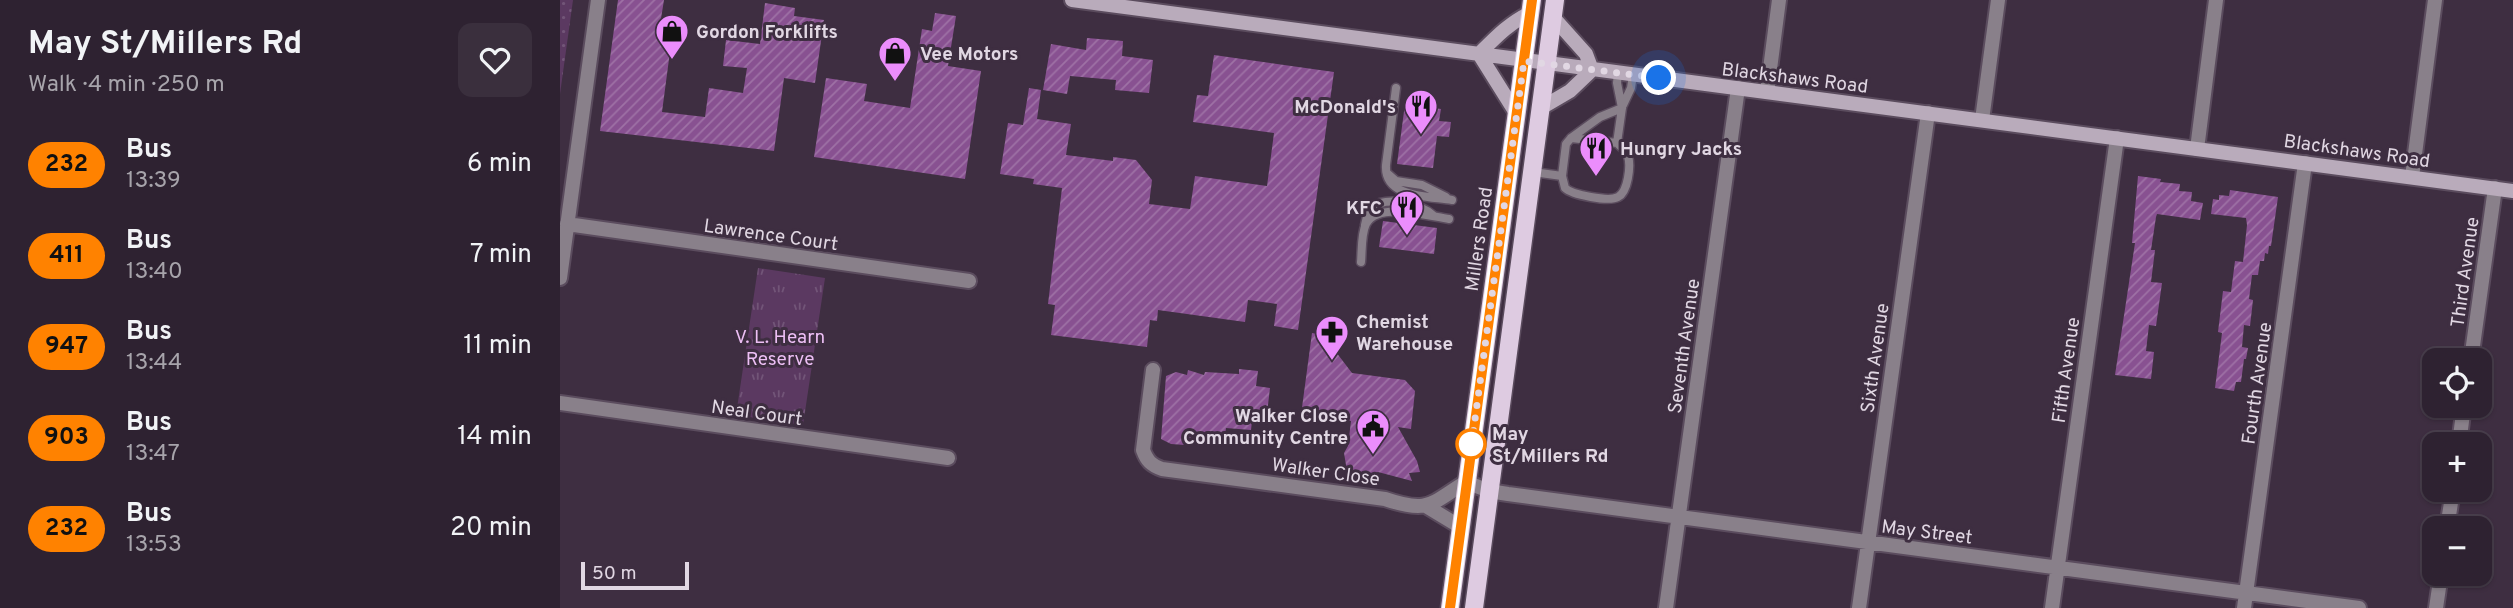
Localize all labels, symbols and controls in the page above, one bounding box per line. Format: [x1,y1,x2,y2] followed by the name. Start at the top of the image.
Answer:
[653,12,691,61] shop icon: Gordon Forklifts
[696,21,838,45] place label: Gordon Forklifts
[458,23,532,97] button: heart
[28,24,302,66] text: May St/Millers Rd
[876,34,914,83] shop icon: Vee Motors
[920,43,1018,67] place label: Vee Motors
[1720,58,1869,100] street label: Blackshaws Road
[1641,60,1676,95] your location
[28,71,225,100] text: Walk · 4 min · 250 m
[1402,87,1440,136] restaurant icon: McDonald's
[1294,96,1396,120] place label: McDonald's
[1577,129,1615,178] restaurant icon: Hungry Jacks
[2282,130,2431,174] street label: Blackshaws Road
[126,134,172,167] text: Bus
[1620,138,1742,162] place label: Hungry Jacks
[467,148,532,181] text: 6 min
[45,150,88,180] text: 232
[126,167,181,196] text: 13:39
[1461,186,1499,293] street label: Millers Road
[1388,188,1426,237] restaurant icon: KFC
[1346,197,1382,221] place label: KFC
[702,215,839,257] street label: Lawrence Court
[2446,215,2486,329] street label: Third Avenue
[126,225,172,258] text: Bus
[470,239,532,272] text: 7 min
[49,241,84,271] text: 411
[126,258,183,287] text: 13:40
[1664,277,1706,415] street label: Seventh Avenue
[1856,302,1896,415] street label: Sixth Avenue
[1356,311,1453,357] place label: Chemist Warehouse
[1313,313,1351,362] pharmacy icon: Chemist Warehouse
[126,316,172,349] text: Bus
[2048,316,2086,425] street label: Fifth Avenue
[2238,321,2278,446] street label: Fourth Avenue
[735,326,825,372] park label: V. L. Hearn Reserve
[463,330,532,363] text: 11 min
[45,332,88,362] text: 947
[2422,348,2492,586] map controls
[2422,348,2492,418] button: locate
[126,349,182,378] text: 13:44
[710,396,804,432] street label: Neal Court
[1183,405,1348,451] place label: Walker Close Community Centre
[126,407,172,440] text: Bus
[1354,407,1392,456] public building icon: Walker Close Community Centre
[457,421,532,454] text: 14 min
[44,423,89,453] text: 903
[1492,423,1609,469] place label: May St/Millers Rd
[1456,429,1486,459] marker: May St/Millers Rd
[2422,432,2492,502] button: +
[126,440,180,469] text: 13:47
[1270,454,1381,492] street label: Walker Close
[126,498,172,531] text: Bus
[450,512,532,545] text: 20 min
[45,514,88,544] text: 232
[1880,515,1974,550] street label: May Street
[2422,516,2492,586] button: −
[126,531,182,560] text: 13:53
[581,559,690,591] scale bar
[592,562,637,586] text: 50 m

